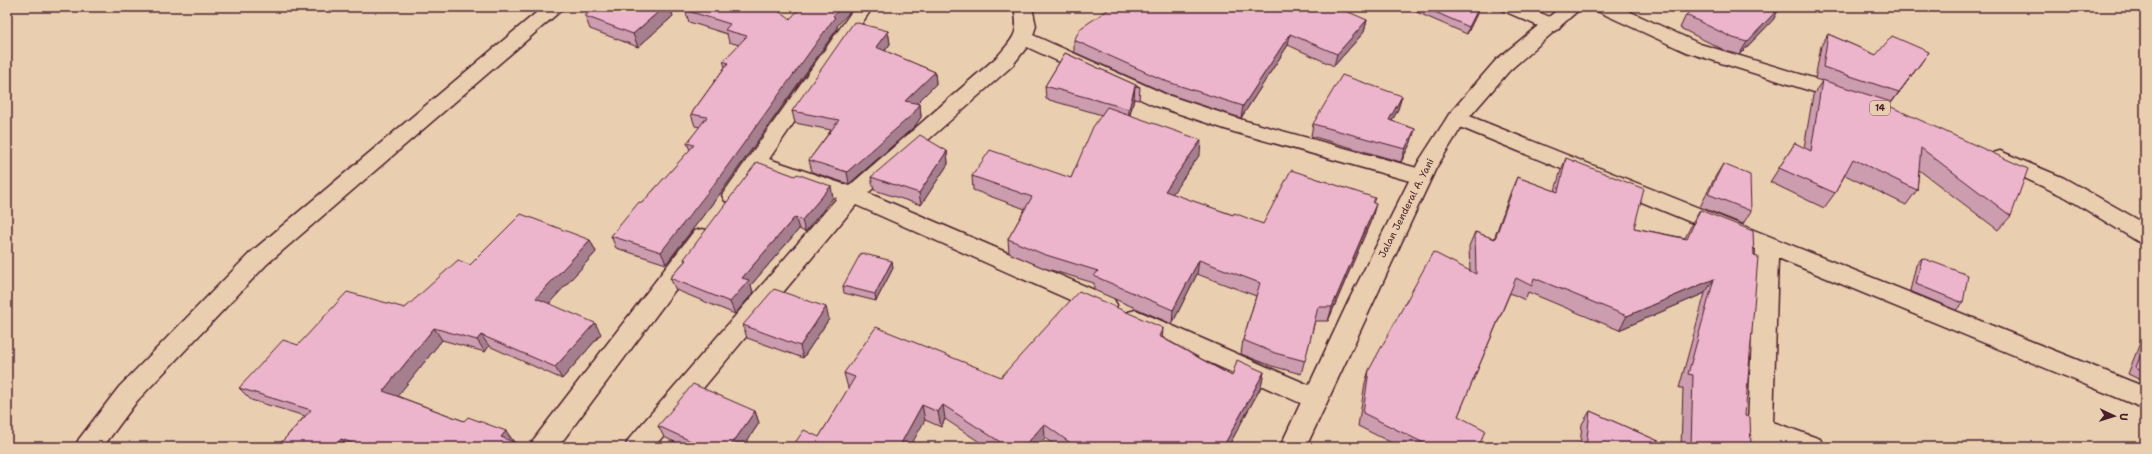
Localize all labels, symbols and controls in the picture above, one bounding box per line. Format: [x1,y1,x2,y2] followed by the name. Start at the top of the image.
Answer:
[1870,101,1890,115] road number: 14
[1375,156,1437,260] street label: Jalan Jenderal A. Yani
[2094,396,2134,436] north arrow
[2116,412,2131,421] text: U

